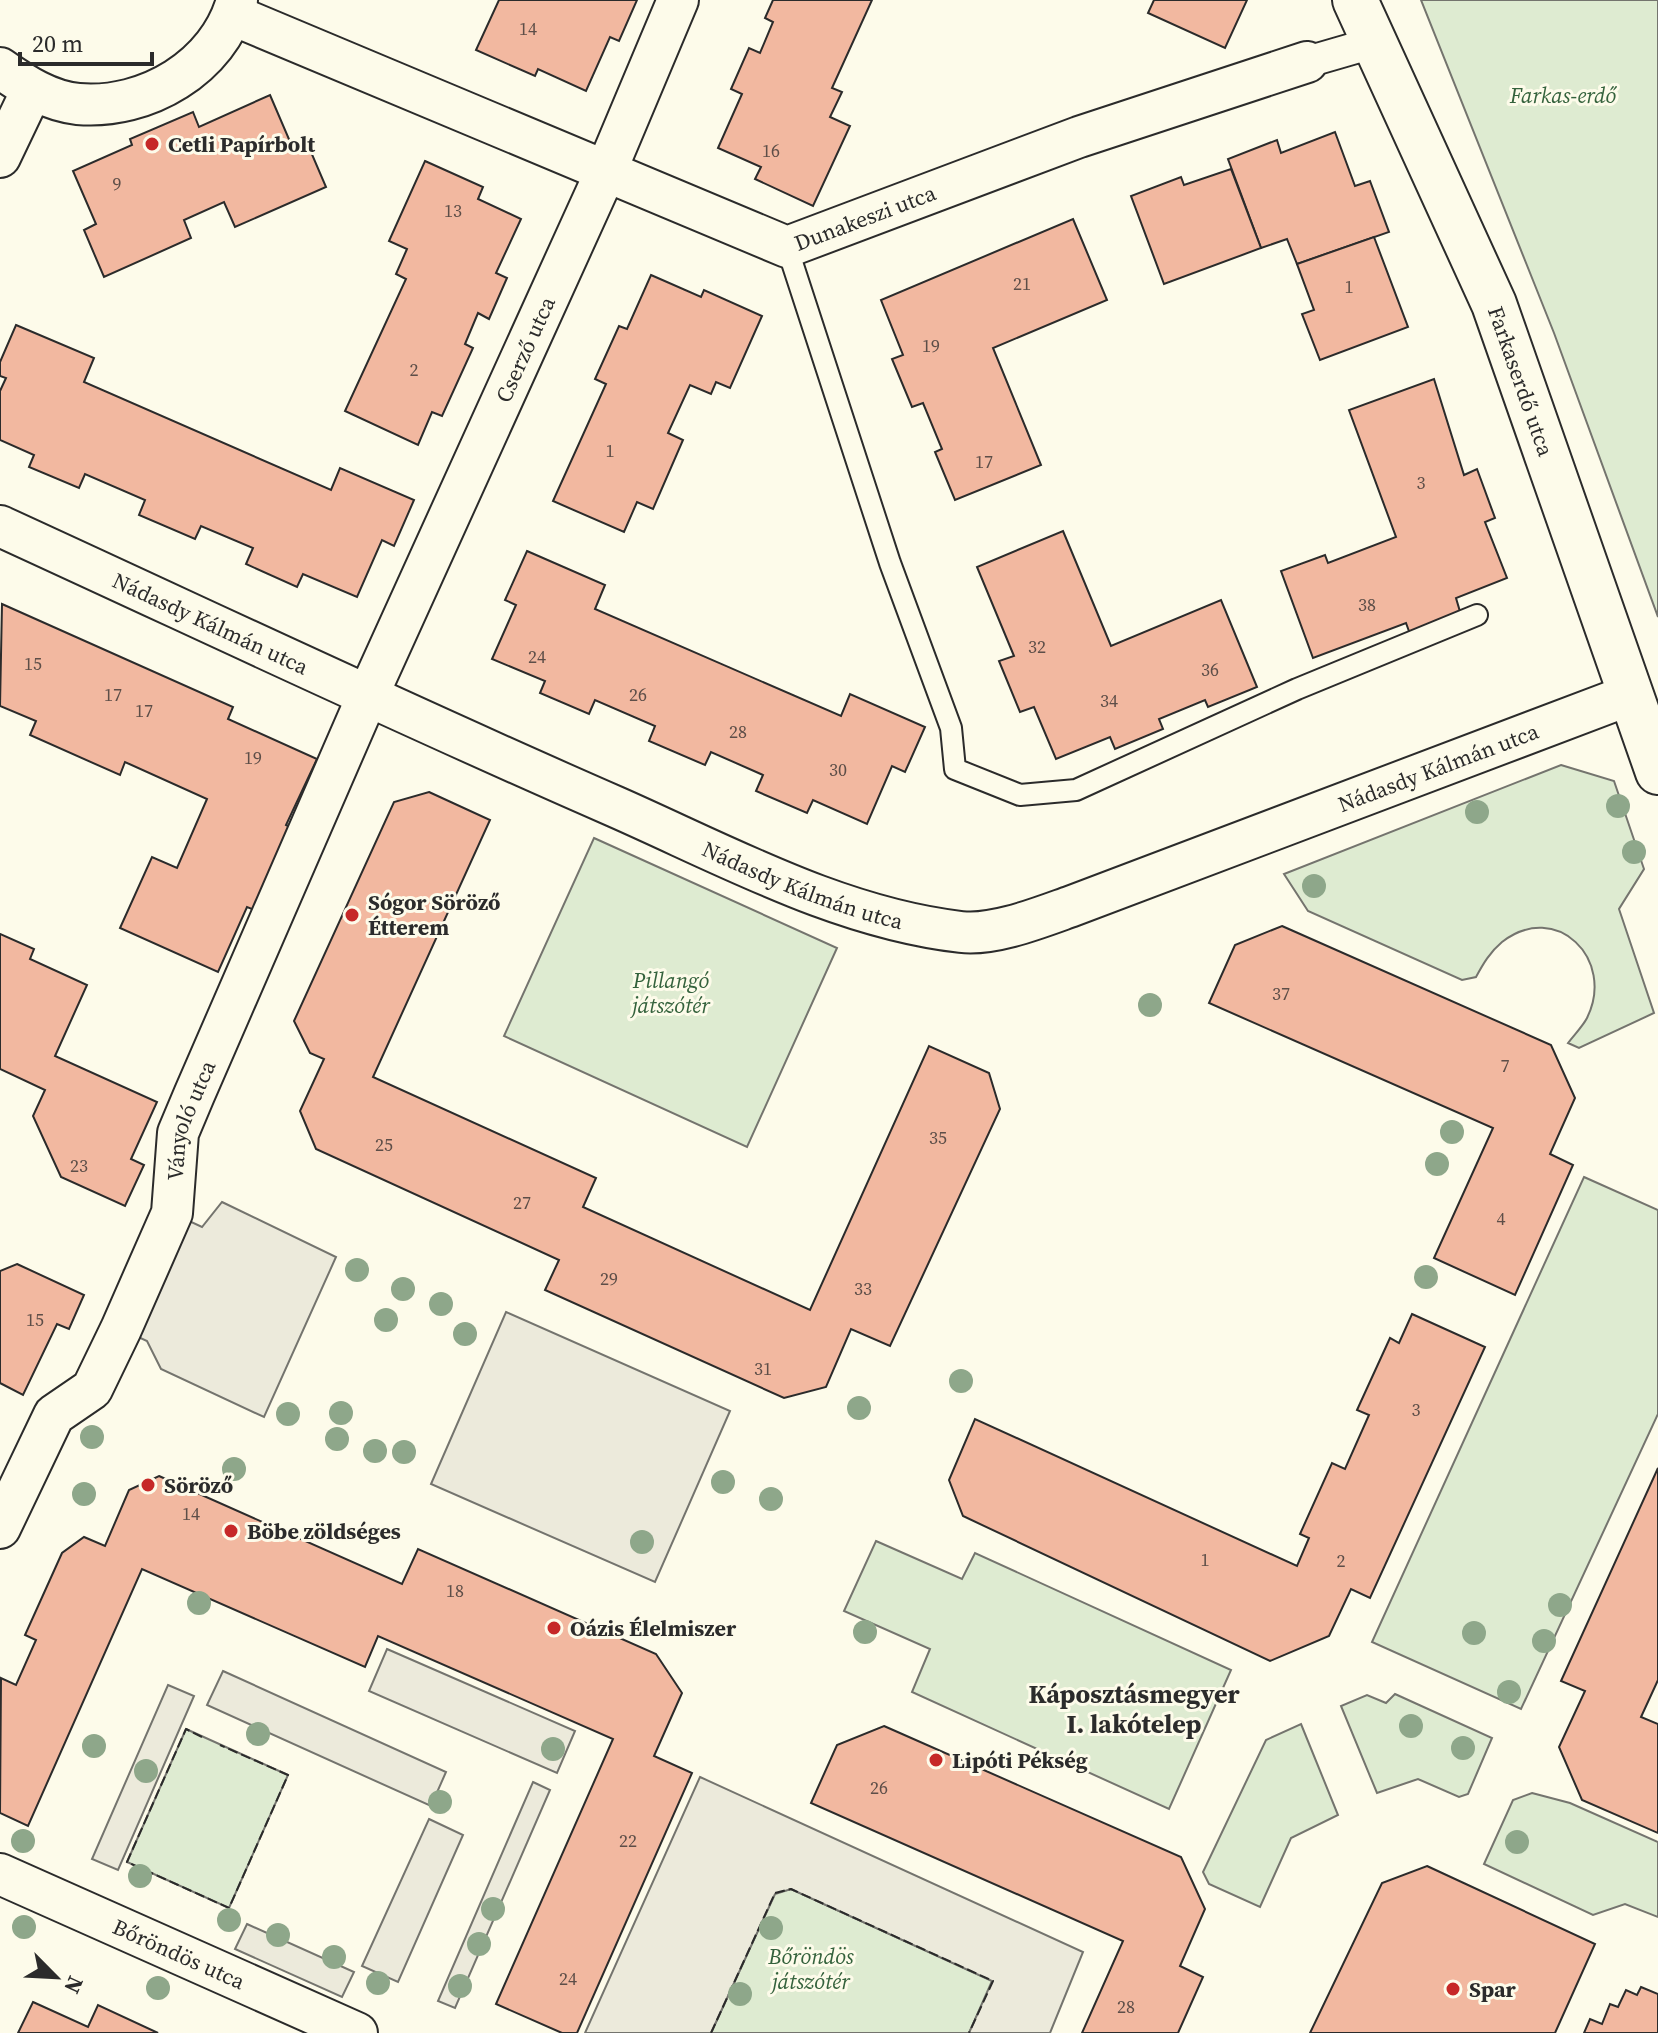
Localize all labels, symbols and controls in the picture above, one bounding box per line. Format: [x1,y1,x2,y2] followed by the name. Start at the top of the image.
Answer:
[20,16,152,66] scale bar
[519,16,537,41] house number: 14
[32,27,83,60] text: 20 m
[1509,80,1618,110] park label: Farkas-erdő
[168,129,316,159] place label: Cetli Papírbolt
[143,135,161,153] marker: Cetli Papírbolt
[762,138,780,163] house number: 16
[113,171,122,196] house number: 9
[790,177,941,258] street label: Dunakeszi utca
[444,198,462,223] house number: 13
[1013,271,1031,296] house number: 21
[1345,274,1354,299] house number: 1
[488,291,562,407] street label: Cserző utca
[1481,302,1561,461] street label: Farkaserdő utca
[922,333,940,358] house number: 19
[410,357,419,382] house number: 2
[606,438,615,463] house number: 1
[975,449,993,474] house number: 17
[1417,470,1426,495] house number: 3
[108,565,314,682] street label: Nádasdy Kálmán utca
[1358,592,1376,617] house number: 38
[1028,634,1046,659] house number: 32
[528,644,546,669] house number: 24
[24,651,42,676] house number: 15
[1201,657,1219,682] house number: 36
[104,682,122,707] house number: 17
[629,682,647,707] house number: 26
[1100,688,1118,713] house number: 34
[135,698,153,723] house number: 17
[1333,715,1543,819] street label: Nádasdy Kálmán utca
[729,719,747,744] house number: 28
[244,745,262,770] house number: 19
[829,757,847,782] house number: 30
[698,834,907,936] street label: Nádasdy Kálmán utca
[368,887,501,942] place label: Sógor Söröző Étterem
[343,906,361,924] marker: Sógor Söröző Étterem
[630,965,711,1020] park label: Pillangó játszótér
[1272,981,1290,1006] house number: 37
[1501,1053,1510,1078] house number: 7
[159,1055,223,1181] street label: Ványoló utca
[929,1125,947,1150] house number: 35
[375,1132,393,1157] house number: 25
[70,1153,88,1178] house number: 23
[513,1190,531,1215] house number: 27
[1497,1206,1506,1231] house number: 4
[600,1266,618,1291] house number: 29
[854,1276,872,1301] house number: 33
[26,1307,44,1332] house number: 15
[754,1356,772,1381] house number: 31
[1412,1397,1421,1422] house number: 3
[164,1470,233,1500] place label: Söröző
[139,1476,157,1494] marker: Söröző
[182,1501,200,1526] house number: 14
[247,1516,401,1546] place label: Böbe zöldséges
[222,1522,240,1540] marker: Böbe zöldséges
[1201,1547,1210,1572] house number: 1
[1337,1548,1346,1573] house number: 2
[446,1578,464,1603] house number: 18
[570,1613,737,1643] place label: Oázis Élelmiszer
[545,1619,563,1637] marker: Oázis Élelmiszer
[1028,1676,1240,1742] district label: Káposztásmegyer I. lakótelep
[952,1745,1088,1775] place label: Lipóti Pékség
[927,1751,945,1769] marker: Lipóti Pékség
[870,1775,888,1800] house number: 26
[619,1828,637,1853] house number: 22
[108,1911,251,1997] street label: Bőröndös utca
[16,1937,96,2017] north arrow
[767,1941,854,1996] park label: Bőröndös játszótér
[559,1966,577,1991] house number: 24
[57,1972,91,1999] text: N
[1469,1974,1517,2004] place label: Spar
[1444,1980,1462,1998] marker: Spar
[1117,1994,1135,2019] house number: 28

